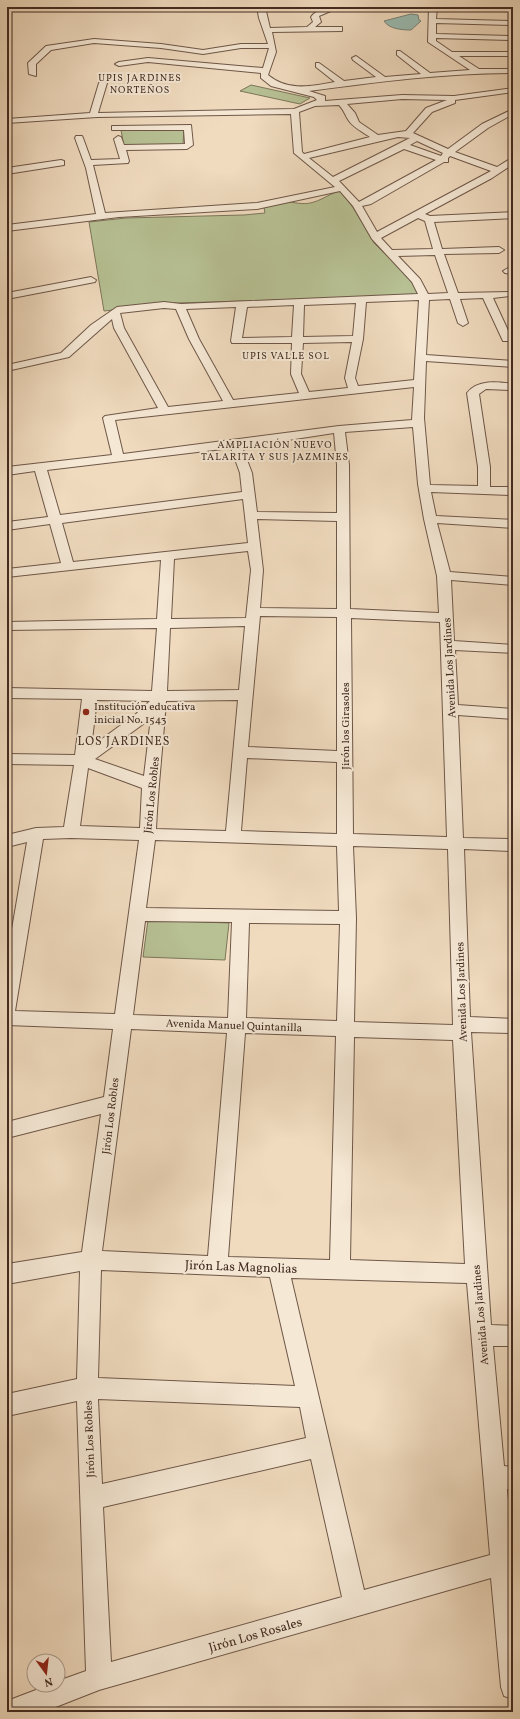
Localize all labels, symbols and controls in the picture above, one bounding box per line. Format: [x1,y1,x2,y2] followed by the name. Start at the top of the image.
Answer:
[98,71,182,97] district label: UPIS JARDINES NORTEÑOS
[242,349,330,363] district label: UPIS VALLE SOL
[201,438,349,464] district label: AMPLIACIÓN NUEVO TALARITA Y SUS JAZMINES
[440,617,461,718] street label: Avenida Los Jardines
[339,682,354,770] street label: Jirón los Girasoles
[94,700,196,728] place label: Institución educativa inicial No. 1543
[81,707,91,717] marker: Institución educativa inicial No. 1543
[78,734,170,750] district label: LOS JARDINES
[141,756,164,834] street label: Jirón Los Robles
[453,941,472,1042] street label: Avenida Los Jardines
[166,1017,303,1036] street label: Avenida Manuel Quintanilla
[99,1077,124,1155] street label: Jirón Los Robles
[184,1257,298,1279] street label: Jirón Las Magnolias
[470,1264,493,1366] street label: Avenida Los Jardines
[82,1400,99,1478] street label: Jirón Los Robles
[207,1614,305,1658] street label: Jirón Los Rosales
[26,1653,66,1693] north arrow
[42,1673,54,1689] text: N

